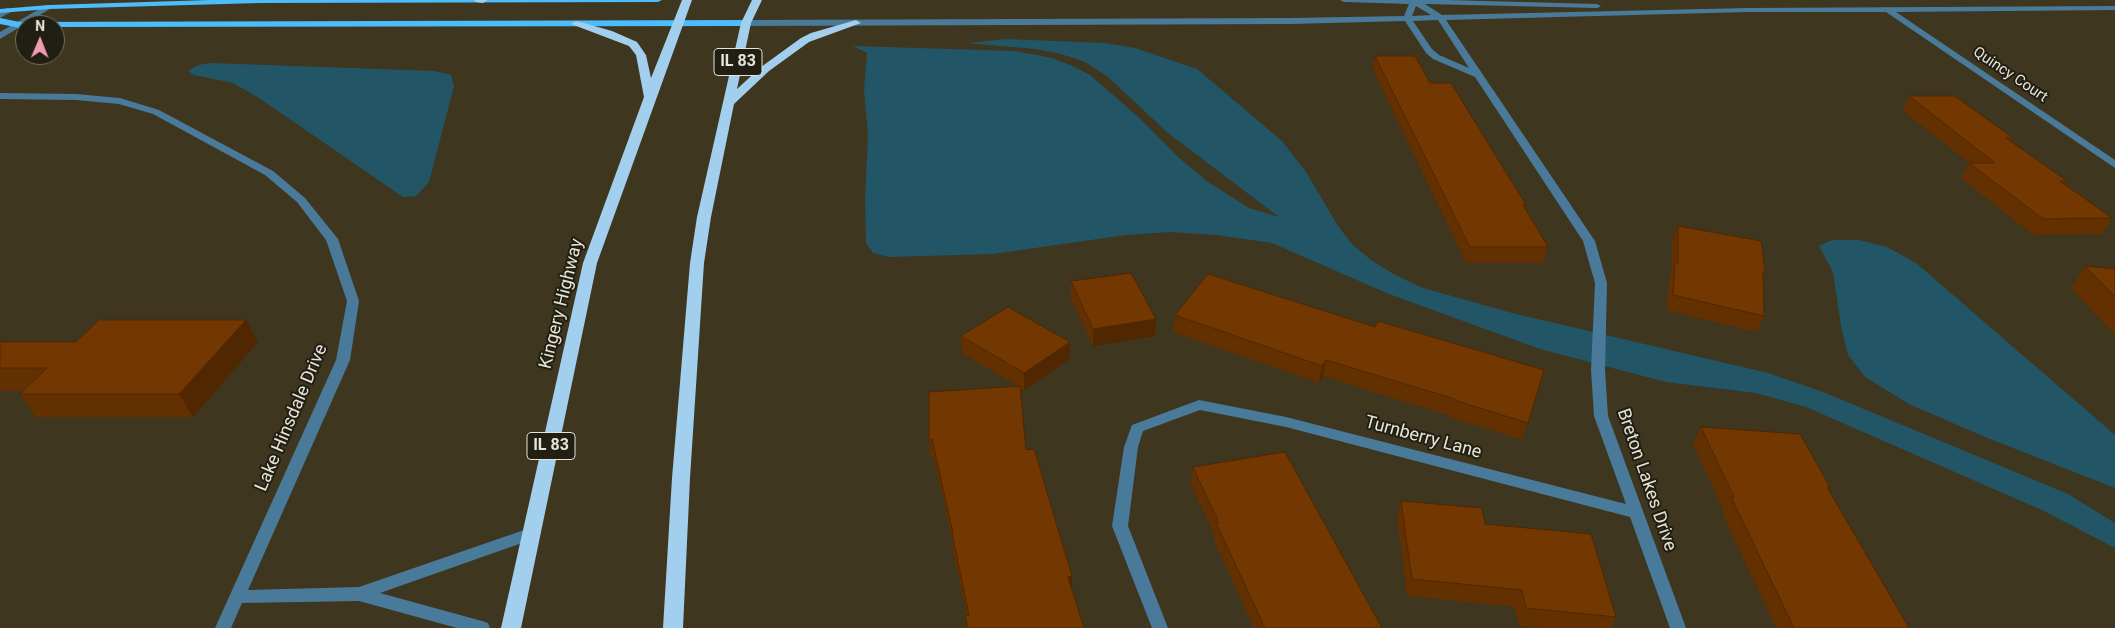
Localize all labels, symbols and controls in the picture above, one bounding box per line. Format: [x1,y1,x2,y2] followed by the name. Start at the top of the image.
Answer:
[15,15,65,65] north arrow
[35,18,45,34] text: N
[1969,43,2051,107] street label: Quincy Court
[714,48,762,76] road number: IL 83
[535,237,589,371] street label: Kingery Highway
[251,341,333,495] street label: Lake Hinsdale Drive
[1611,406,1681,554] street label: Breton Lakes Drive
[1362,412,1484,464] street label: Turnberry Lane
[527,432,575,460] road number: IL 83

